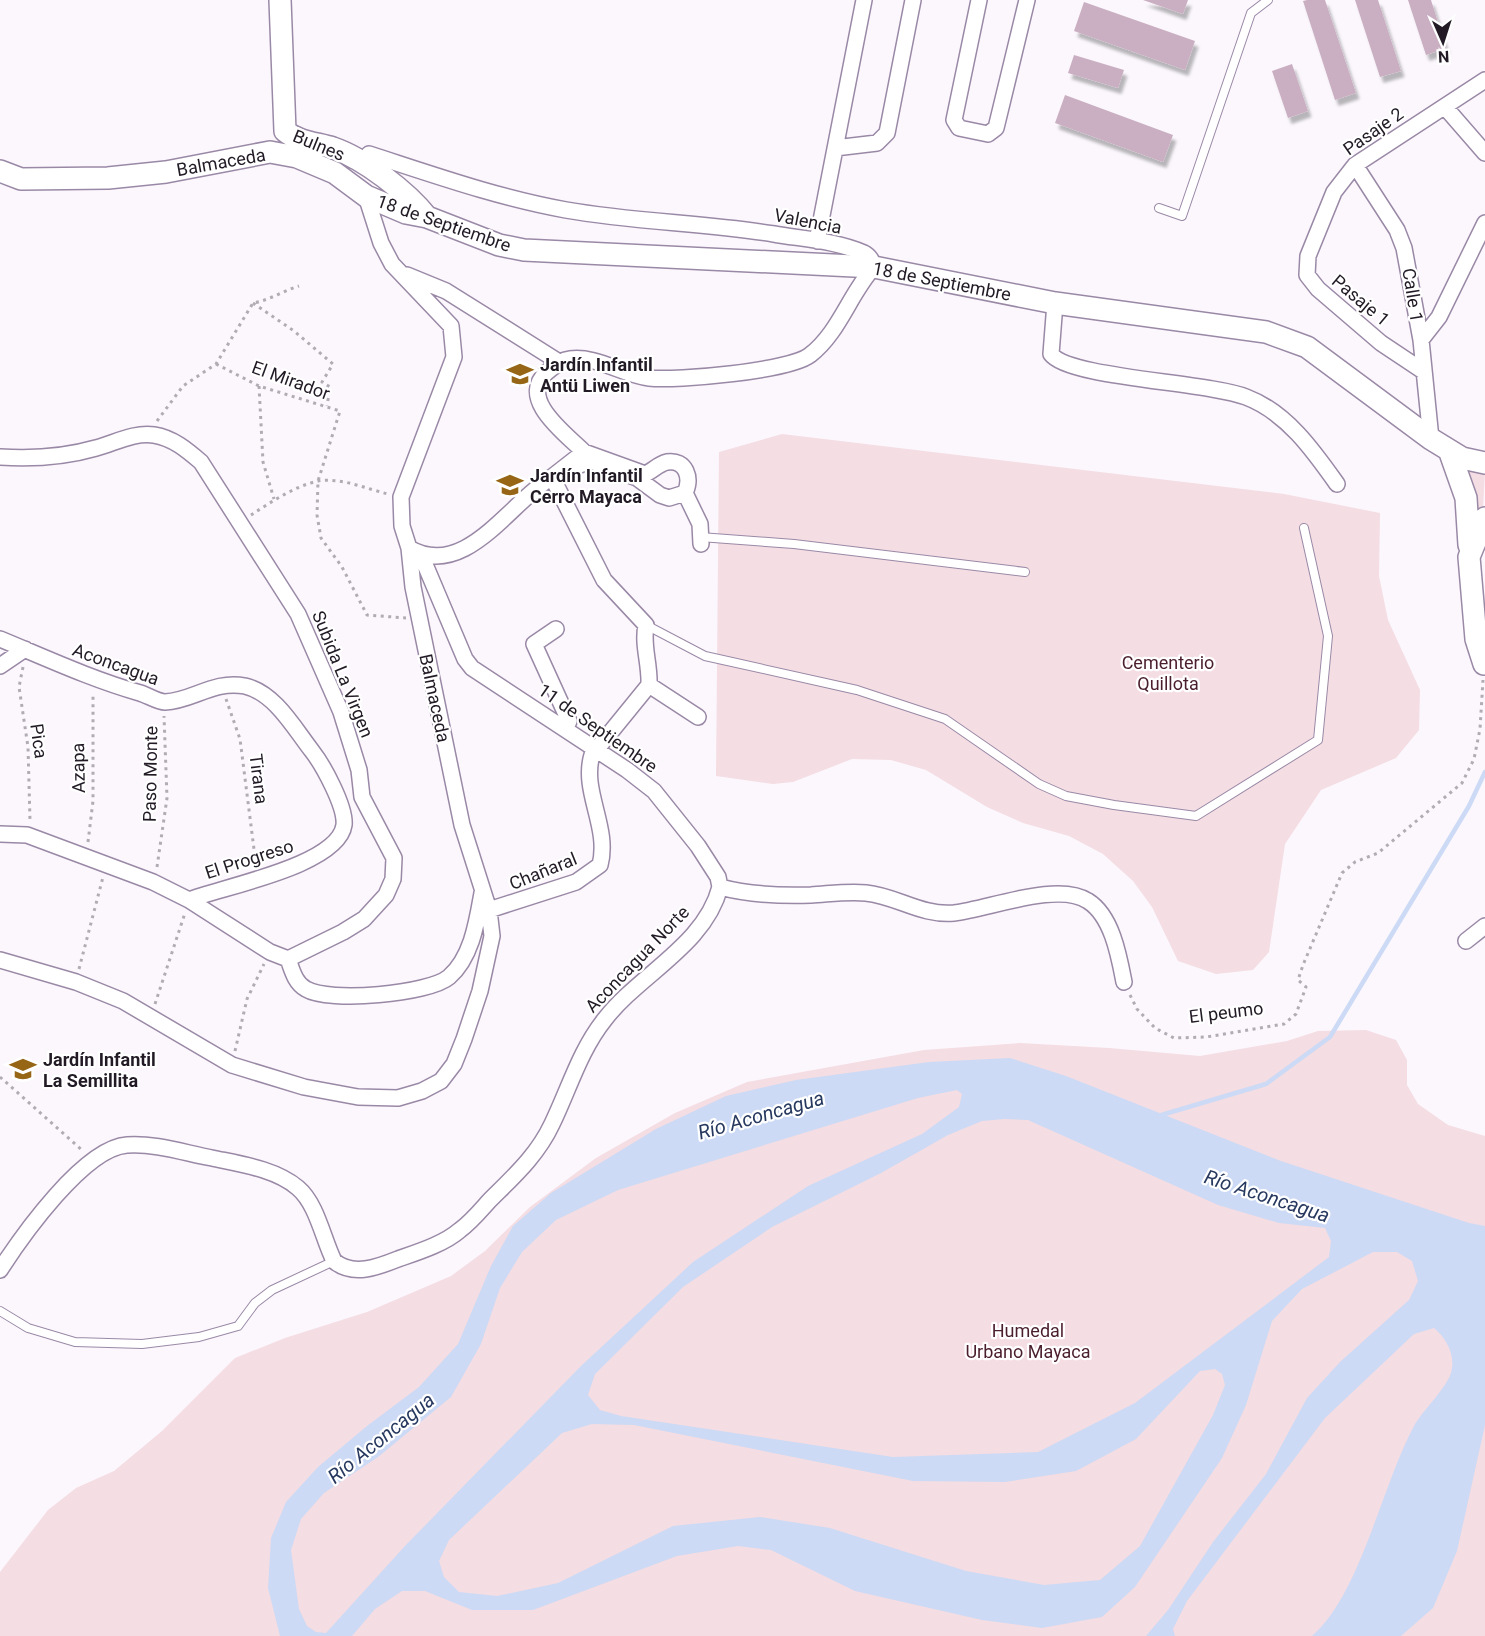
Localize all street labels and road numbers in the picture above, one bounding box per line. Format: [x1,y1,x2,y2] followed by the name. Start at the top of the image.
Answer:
[1339,103,1407,159] street label: Pasaje 2
[290,125,348,165] street label: Bulnes
[175,144,267,180] street label: Balmaceda
[374,190,514,256] street label: 18 de Septiembre
[772,204,844,238] street label: Valencia
[871,257,1013,305] street label: 18 de Septiembre
[1398,266,1428,324] street label: Calle 1
[1328,270,1394,330] street label: Pasaje 1
[249,356,333,404] street label: El Mirador
[308,608,378,740] street label: Subida La Virgen
[70,639,162,689] street label: Aconcagua
[415,652,455,744] street label: Balmaceda
[534,679,662,777] street label: 11 de Septiembre
[26,722,52,760] street label: Pica
[139,726,161,822] street label: Paso Monte
[67,743,89,793] street label: Azapa
[246,753,272,805] street label: Tirana
[202,835,296,883] street label: El Progreso
[506,848,580,894] street label: Chañaral
[581,901,693,1017] street label: Aconcagua Norte
[1188,997,1264,1027] street label: El peumo

